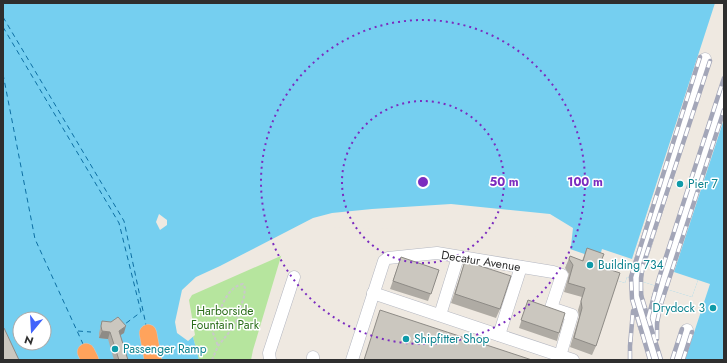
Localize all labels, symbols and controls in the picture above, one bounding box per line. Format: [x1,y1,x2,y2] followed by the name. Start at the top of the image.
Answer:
[489,173,519,191] text: 50 m
[567,173,603,191] text: 100 m
[416,175,430,189] centre of rings
[688,175,719,193] place label: Pier 7
[675,179,685,189] marker: Pier 7
[440,246,522,276] street label: Decatur Avenue
[598,256,663,274] place label: Building 734
[585,260,595,270] marker: Building 734
[653,299,705,317] place label: Drydock 3
[191,302,260,334] park label: Harborside Fountain Park
[708,303,718,313] marker: Drydock 3
[12,311,52,351] north arrow
[414,330,489,348] place label: Shipfitter Shop
[22,332,36,349] text: N
[401,334,411,344] marker: Shipfitter Shop
[123,340,207,358] place label: Passenger Ramp
[110,344,120,354] marker: Passenger Ramp

